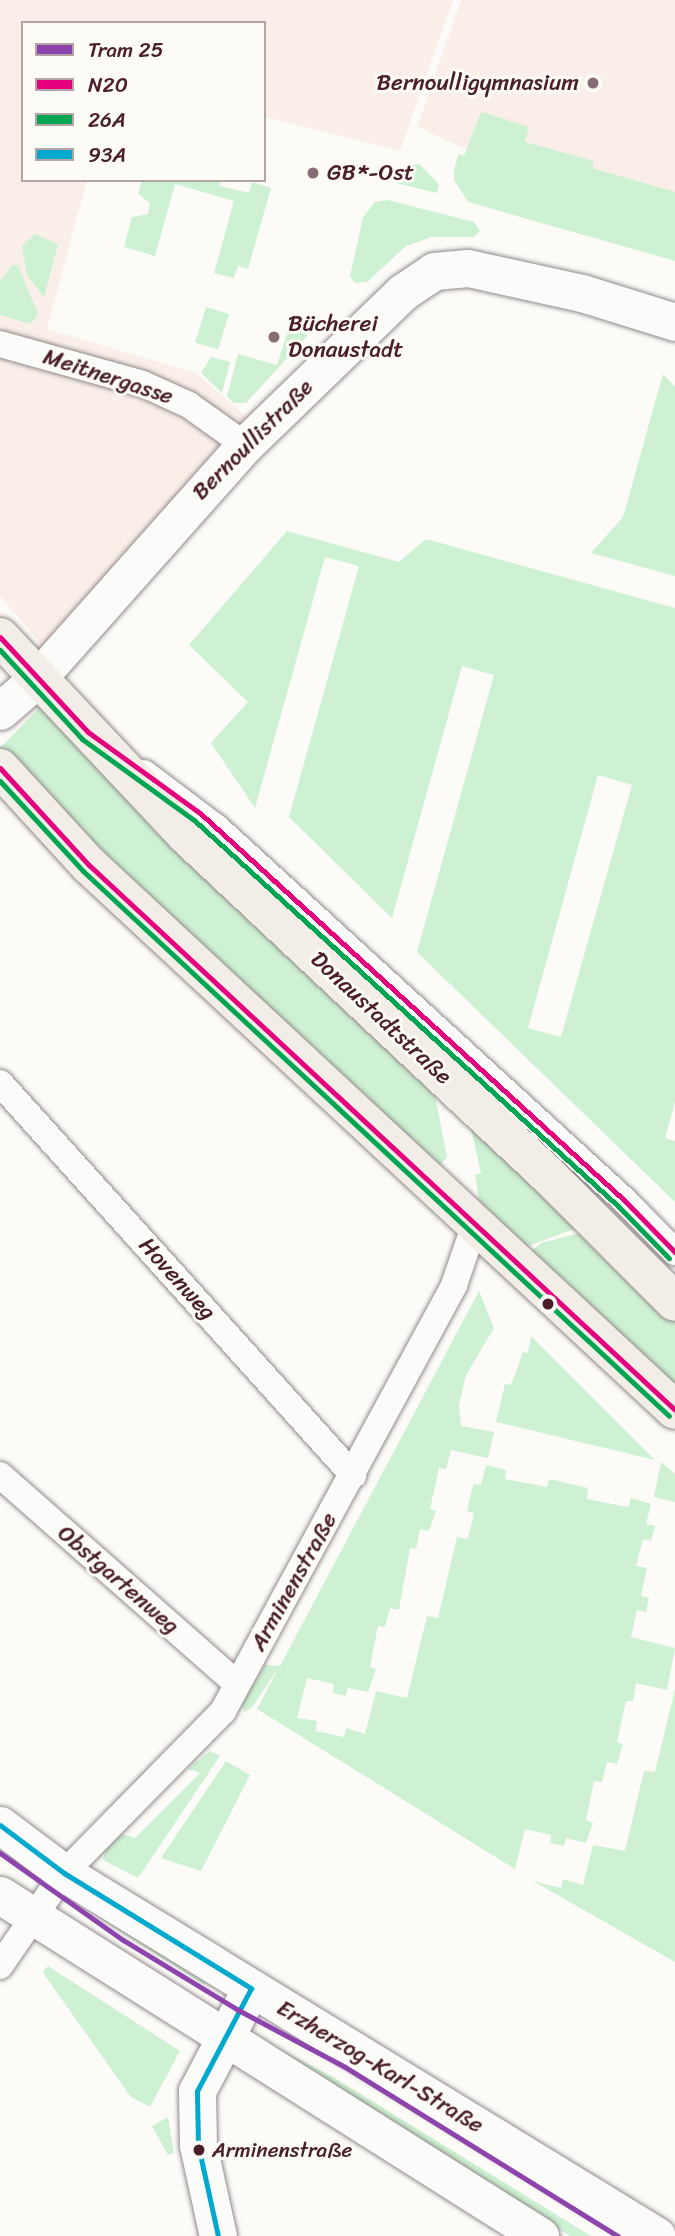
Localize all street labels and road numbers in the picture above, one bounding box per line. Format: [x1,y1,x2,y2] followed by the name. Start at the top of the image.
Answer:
[40,343,176,411] street label: Meitnergasse
[187,374,319,506] street label: Bernoullistraße
[305,946,457,1090] street label: Donaustadtstraße
[133,1232,221,1326] street label: Hovenweg
[245,1508,343,1656] street label: Arminenstraße
[52,1520,184,1640] street label: Obstgartenweg
[272,1994,488,2140] street label: Erzherzog-Karl-Straße

